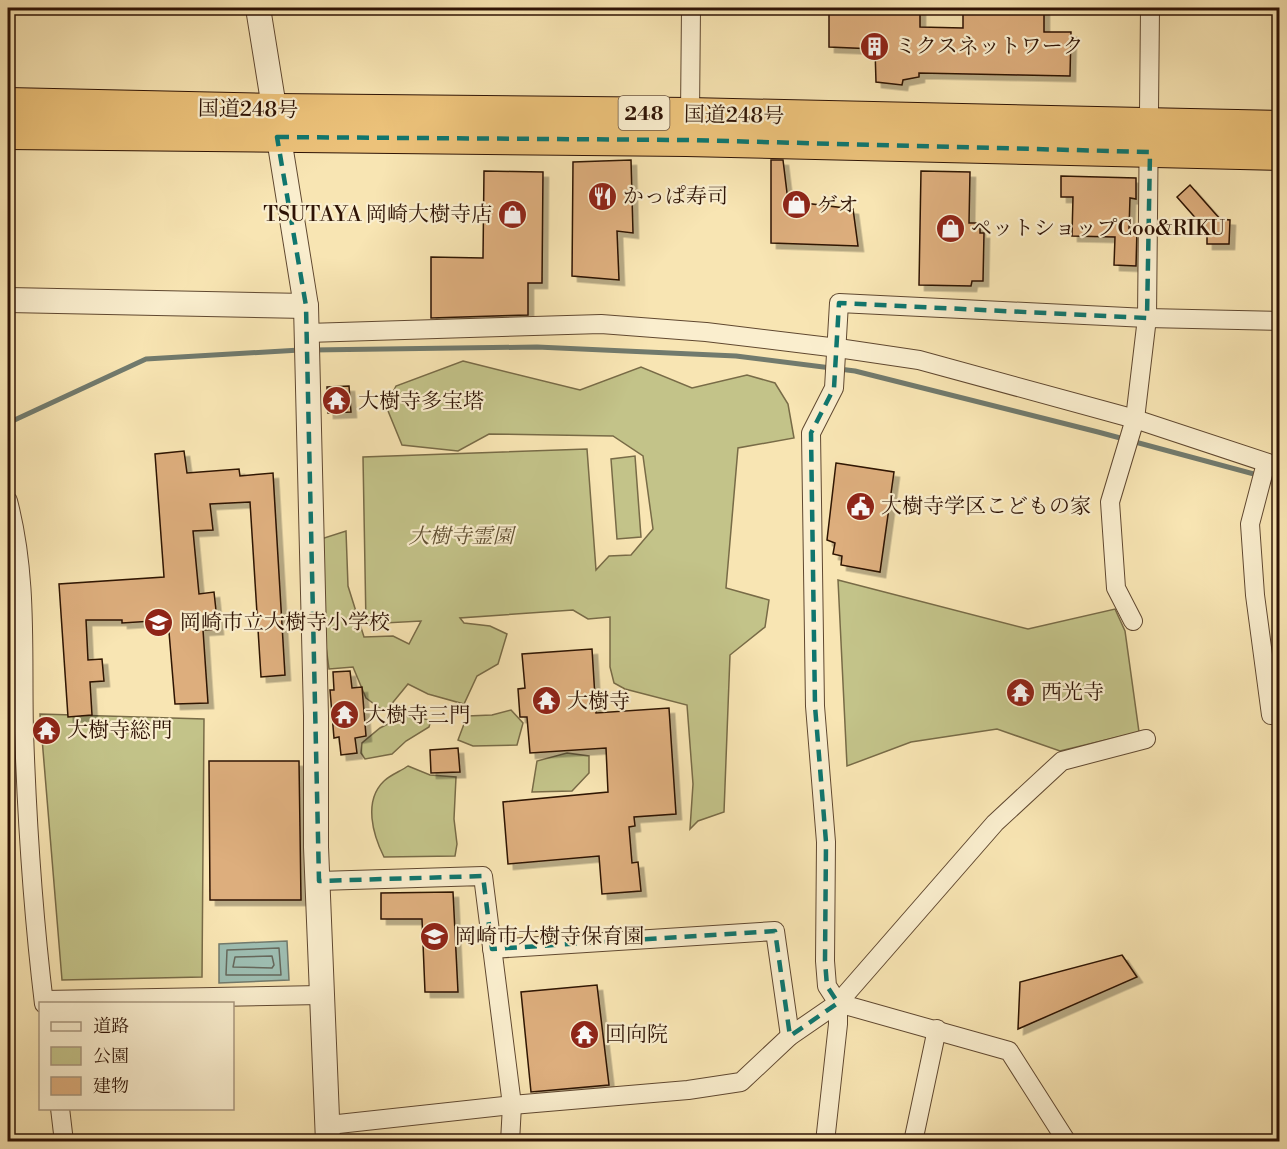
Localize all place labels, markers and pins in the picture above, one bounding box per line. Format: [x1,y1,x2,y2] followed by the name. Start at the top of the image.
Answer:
[858,30,890,62] building icon: ミクスネットワーク
[895,34,1084,60] place label: ミクスネットワーク
[586,180,618,212] restaurant icon: かっぱ寿司
[623,184,728,210] place label: かっぱ寿司
[780,189,812,221] shop icon: ゲオ
[817,193,859,219] place label: ゲオ
[497,198,529,230] shop icon: TSUTAYA 岡崎大樹寺店
[263,202,492,228] place label: TSUTAYA 岡崎大樹寺店
[934,212,966,244] shop icon: ペットショップCoo&RIKU
[971,216,1226,242] place label: ペットショップCoo&RIKU
[321,385,353,417] temple icon: 大樹寺多宝塔
[358,389,484,415] place label: 大樹寺多宝塔
[844,490,876,522] public building icon: 大樹寺学区こどもの家
[881,494,1091,520] place label: 大樹寺学区こどもの家
[143,606,175,638] school or university icon: 岡崎市立大樹寺小学校
[180,610,390,636] place label: 岡崎市立大樹寺小学校
[1004,676,1036,708] temple icon: 西光寺
[1041,680,1104,706] place label: 西光寺
[530,685,562,717] temple icon: 大樹寺
[567,689,630,715] place label: 大樹寺
[328,699,360,731] temple icon: 大樹寺三門
[365,703,470,729] place label: 大樹寺三門
[30,714,62,746] temple icon: 大樹寺総門
[67,718,172,744] place label: 大樹寺総門
[418,920,450,952] school or university icon: 岡崎市大樹寺保育園
[455,924,644,950] place label: 岡崎市大樹寺保育園
[568,1018,600,1050] temple icon: 回向院
[605,1022,668,1048] place label: 回向院

